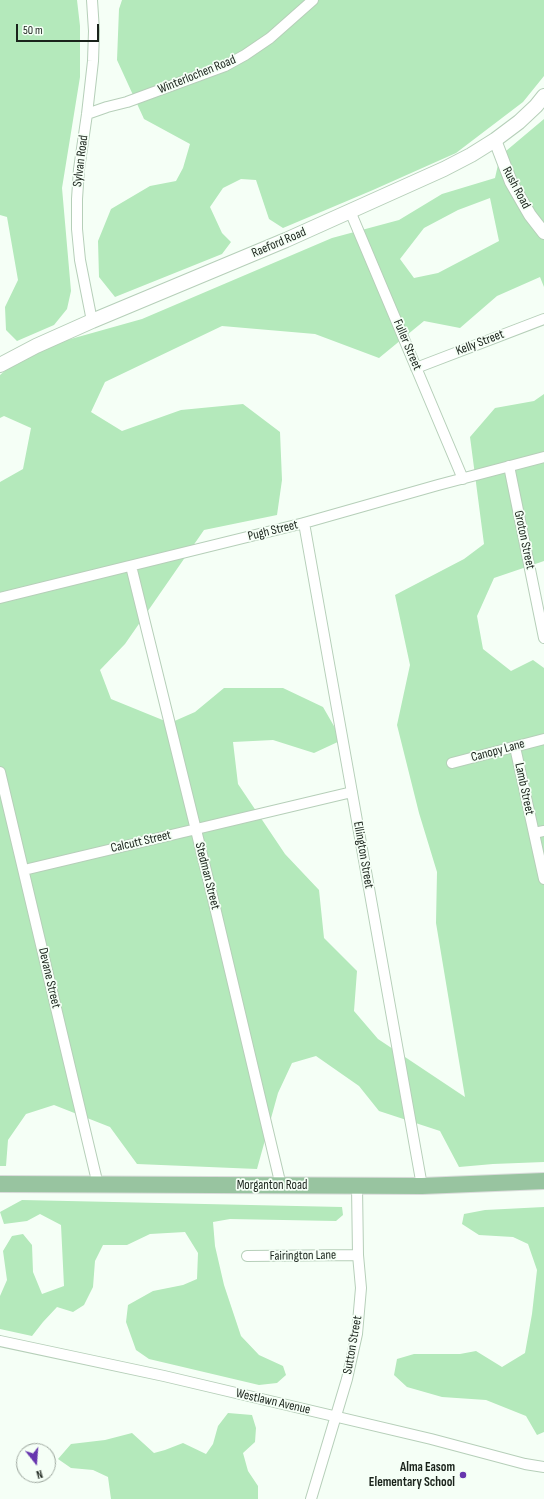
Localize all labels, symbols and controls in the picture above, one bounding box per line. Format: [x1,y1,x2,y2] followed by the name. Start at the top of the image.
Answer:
[18,16,101,42] scale bar
[23,23,43,38] text: 50 m
[156,52,238,98] street label: Winterlochen Road
[70,134,92,188] street label: Sylvan Road
[498,164,534,212] street label: Rush Road
[249,225,309,261] street label: Raeford Road
[389,317,425,373] street label: Fuller Street
[454,327,506,359] street label: Kelly Street
[510,509,538,571] street label: Groton Street
[246,517,300,545] street label: Pugh Street
[469,736,527,766] street label: Canopy Lane
[511,761,537,817] street label: Lamb Street
[349,820,377,890] street label: Ellington Street
[109,827,173,857] street label: Calcutt Street
[191,841,223,911] street label: Stedman Street
[34,946,64,1010] street label: Devane Street
[237,1178,307,1194] street label: Morganton Road
[270,1248,336,1264] street label: Fairington Lane
[340,1314,366,1376] street label: Sutton Street
[234,1386,312,1418] street label: Westlawn Avenue
[16,1443,56,1483] north arrow
[369,1460,455,1491] place label: Alma Easom Elementary School
[35,1467,44,1481] text: N
[458,1470,468,1480] marker: Alma Easom Elementary School

